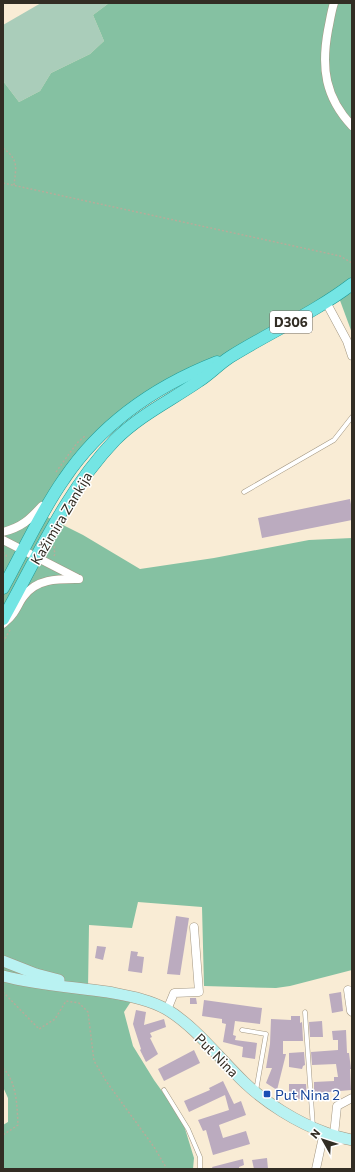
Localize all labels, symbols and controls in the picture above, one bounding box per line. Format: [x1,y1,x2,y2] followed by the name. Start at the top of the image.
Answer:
[270,311,312,333] road number: D306
[27,468,95,568] street label: Kažimira Zankija
[192,1030,242,1080] street label: Put Nina
[275,1086,340,1103] place label: Put Nina 2
[262,1089,272,1099] marker: Put Nina 2
[303,1120,343,1160] north arrow
[307,1126,322,1141] text: N

